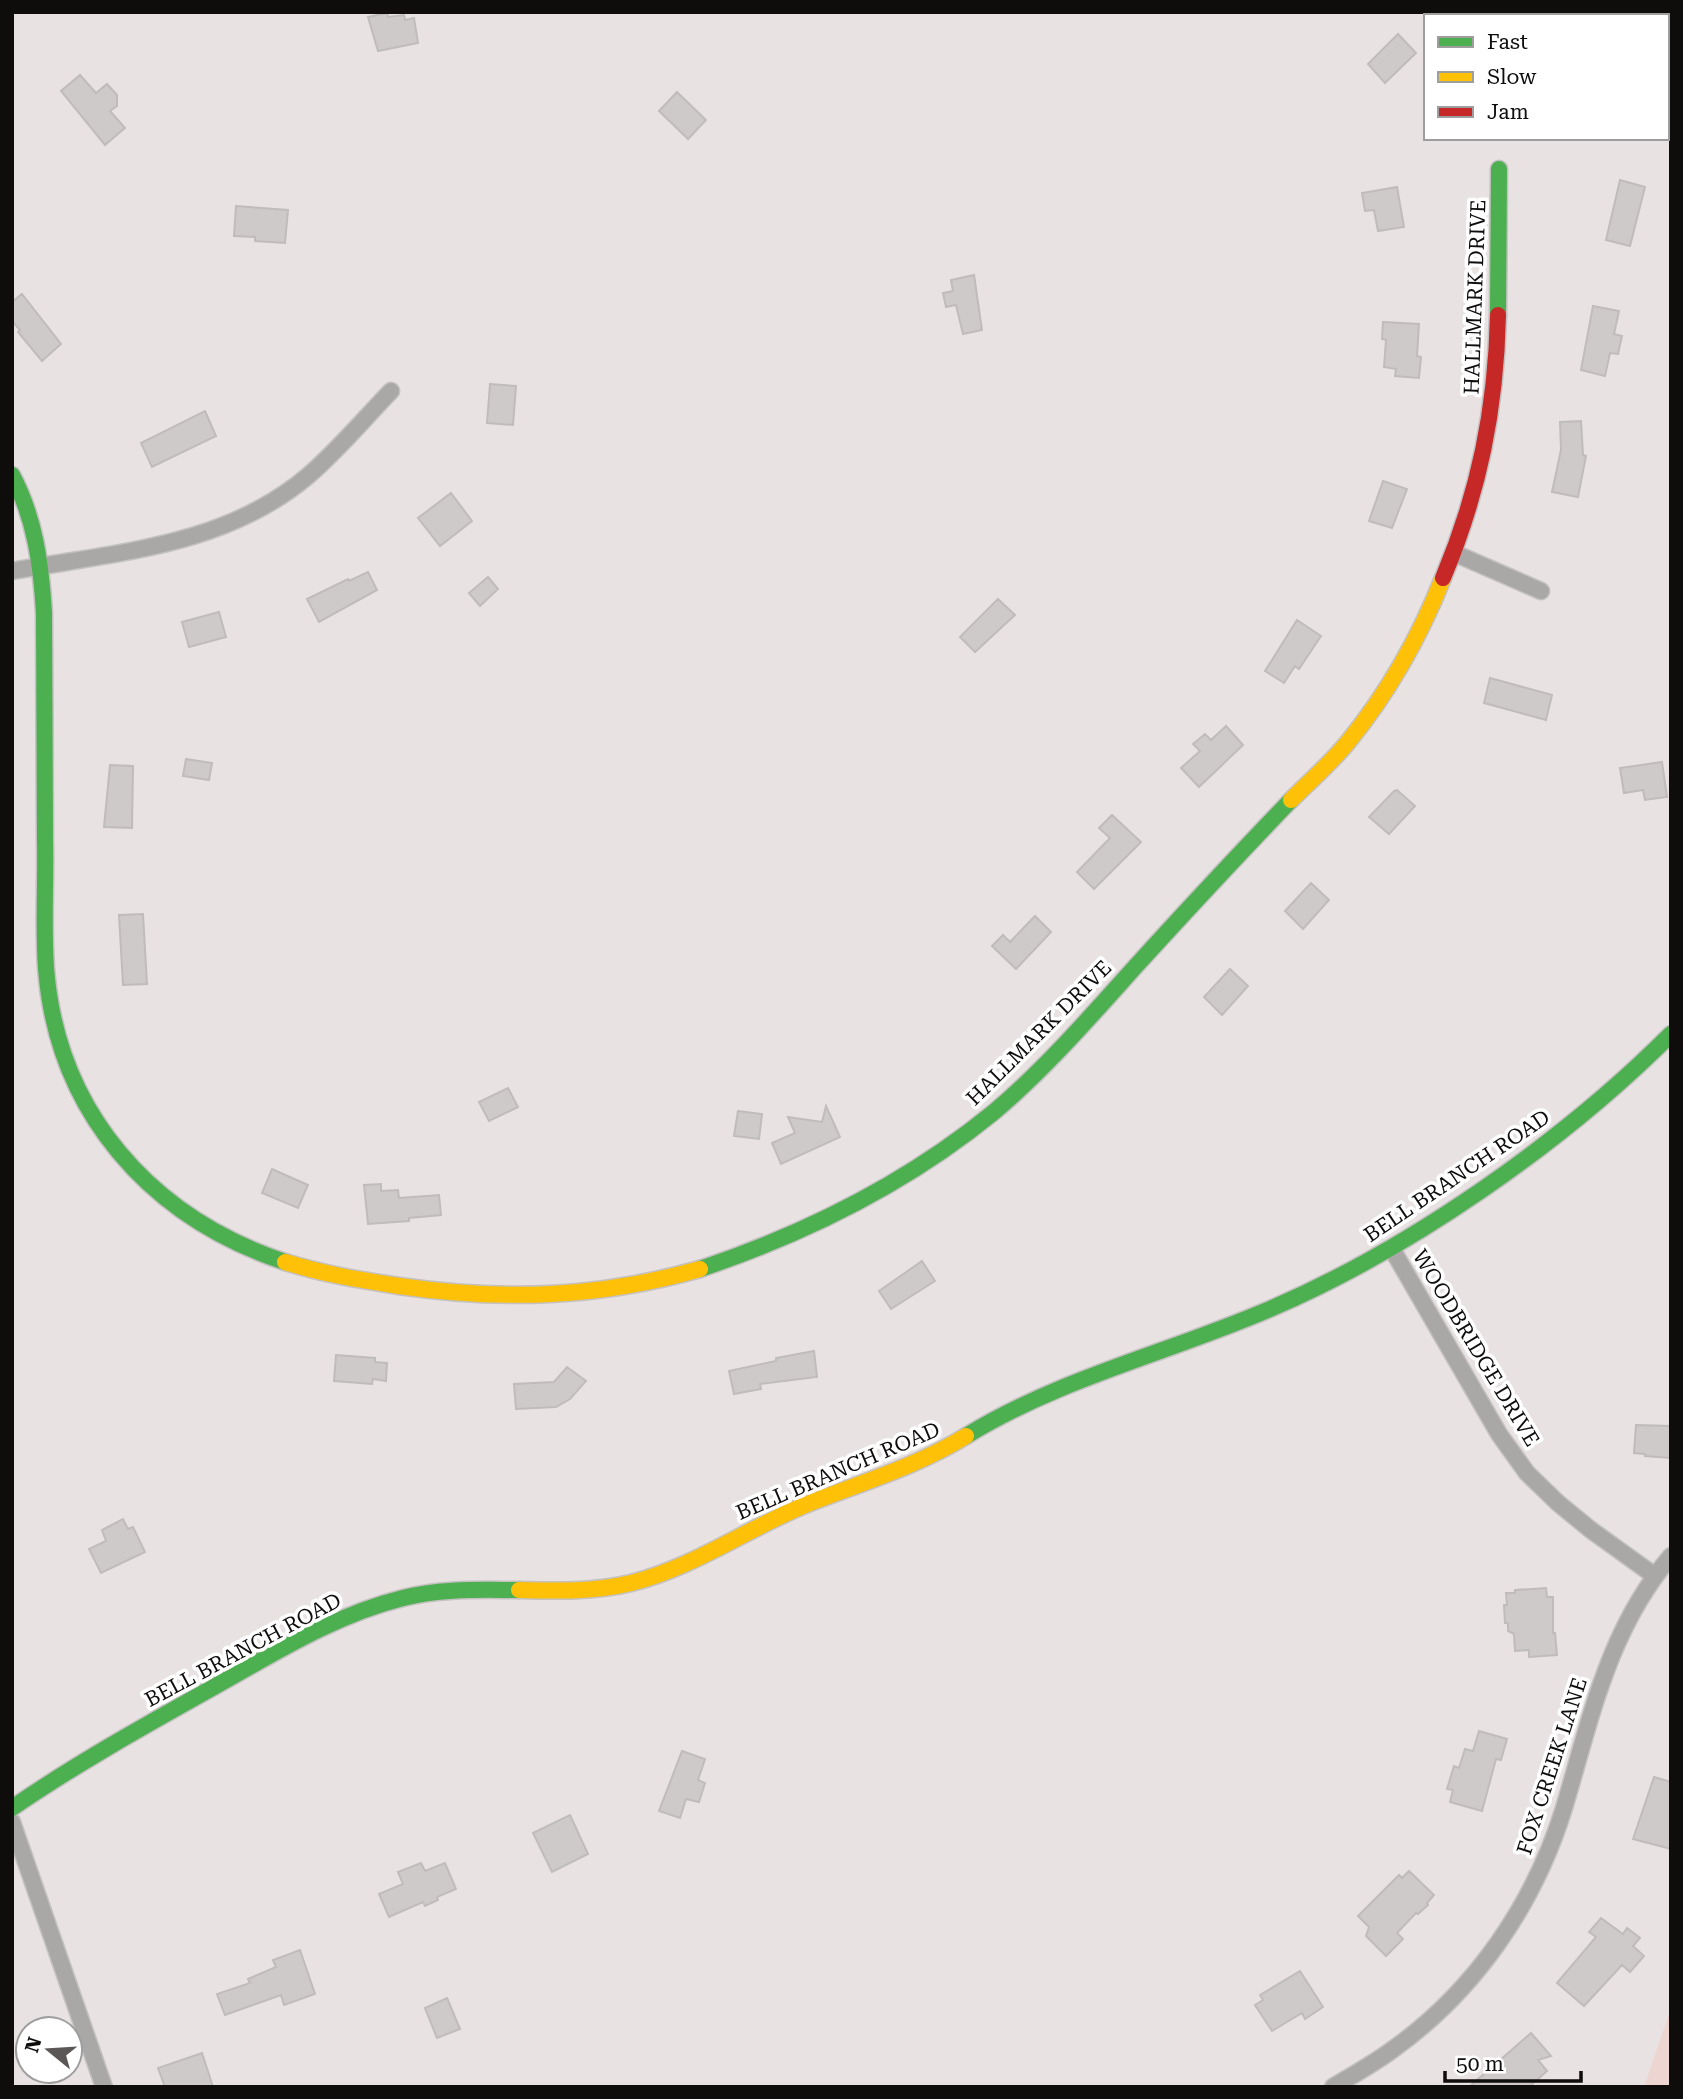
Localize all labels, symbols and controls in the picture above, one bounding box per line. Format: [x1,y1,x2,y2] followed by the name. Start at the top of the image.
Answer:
[1424,14,1669,140] legend
[1487,30,1528,54] text: Fast
[1487,65,1537,89] text: Slow
[1487,100,1529,124] text: Jam
[1460,199,1490,395] street label: HALLMARK DRIVE
[962,956,1116,1110] street label: HALLMARK DRIVE
[1360,1105,1554,1247] street label: BELL BRANCH ROAD
[1408,1245,1544,1451] street label: WOODBRIDGE DRIVE
[733,1417,943,1525] street label: BELL BRANCH ROAD
[141,1588,345,1712] street label: BELL BRANCH ROAD
[1512,1675,1592,1857] street label: FOX CREEK LANE
[14,2015,84,2085] north arrow
[20,2034,47,2055] text: N
[1445,2039,1582,2084] scale bar
[1456,2052,1504,2076] text: 50 m

